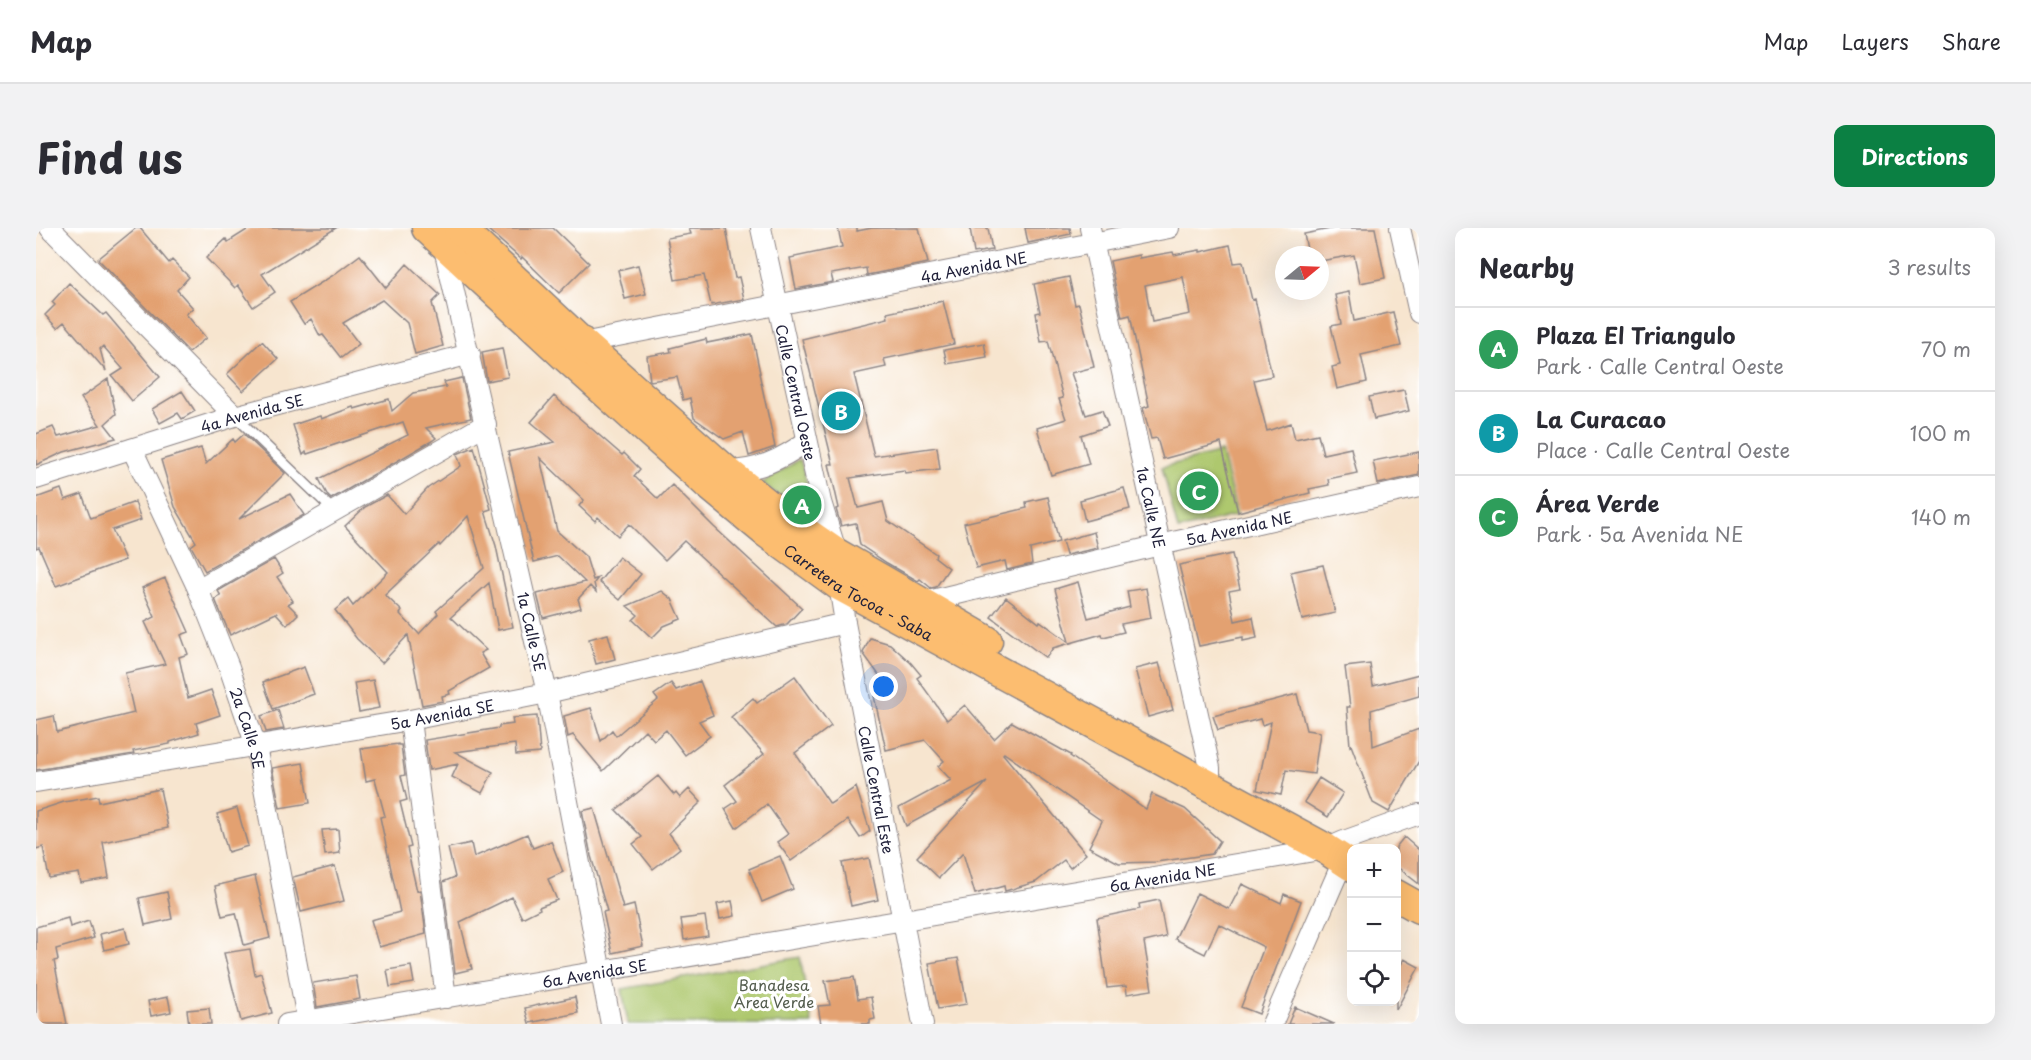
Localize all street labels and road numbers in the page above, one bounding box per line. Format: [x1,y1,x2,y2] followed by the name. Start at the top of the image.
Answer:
[918,245,1029,288] street label: 4a Avenida NE
[771,322,823,462] street label: Calle Central Oeste
[197,387,306,438] street label: 4a Avenida SE
[1132,464,1172,550] street label: 1a Calle NE
[1184,504,1295,550] street label: 5a Avenida NE
[780,537,938,646] street label: Carretera Tocoa - Saba
[512,590,553,674] street label: 1a Calle SE
[225,684,272,771] street label: 2a Calle SE
[388,692,496,735] street label: 5a Avenida SE
[854,723,901,855] street label: Calle Central Este
[1108,856,1218,897] street label: 6a Avenida NE
[540,952,649,992] street label: 6a Avenida SE

